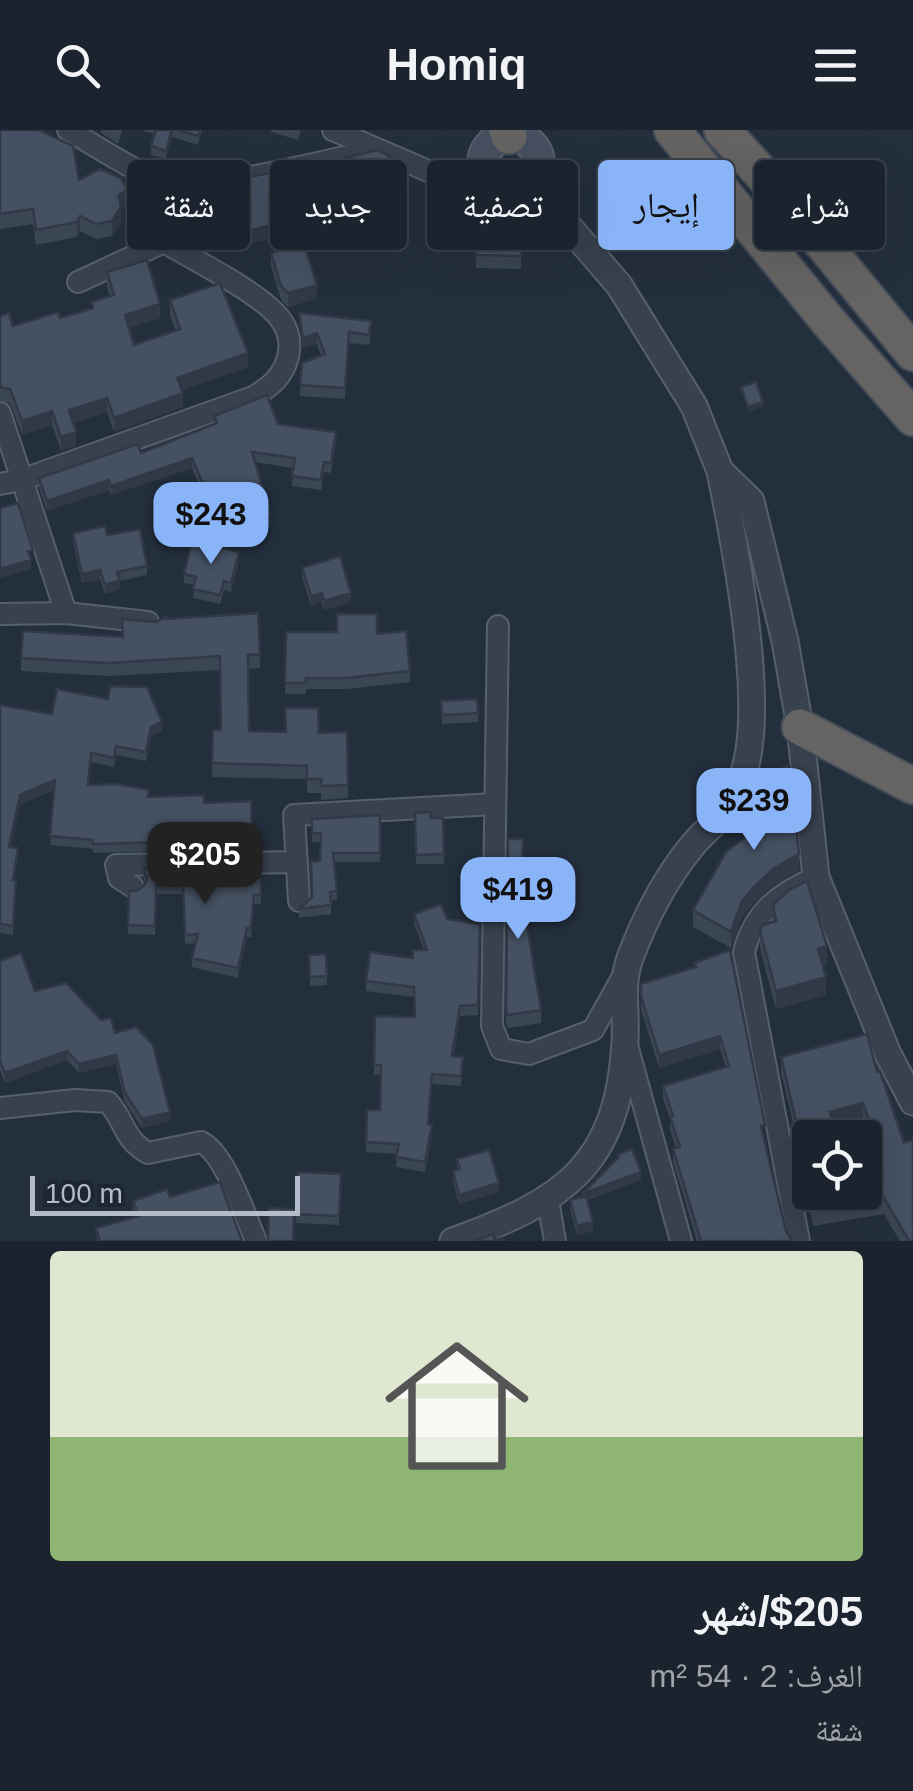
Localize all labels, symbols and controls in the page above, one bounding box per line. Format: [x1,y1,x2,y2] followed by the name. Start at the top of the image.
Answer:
[50,38,105,93] icon: search
[808,38,863,93] icon: menu
[387,39,527,90] text: Homiq
[127,160,250,250] chip: شقة
[270,160,407,250] chip: جديد
[427,160,578,250] chip: تصفية
[598,160,734,250] chip: إيجار
[754,160,885,250] chip: شراء
[152,482,270,567] pin: $243
[175,496,247,532] text: $243
[695,768,813,853] pin: $239
[718,782,790,818] text: $239
[146,822,264,907] pin: $205
[169,836,241,872] text: $205
[459,857,577,942] pin: $419
[482,871,554,907] text: $419
[792,1120,882,1210] map controls
[792,1120,882,1210] button: locate
[30,1171,300,1216] scale bar
[45,1178,123,1209] text: 100 m
[367,1316,547,1496] icon: home
[695,1588,863,1635] text: $205/شهر
[649,1658,863,1694] text: الغرف: 2 · 54 m²
[815,1712,863,1748] text: شقة

